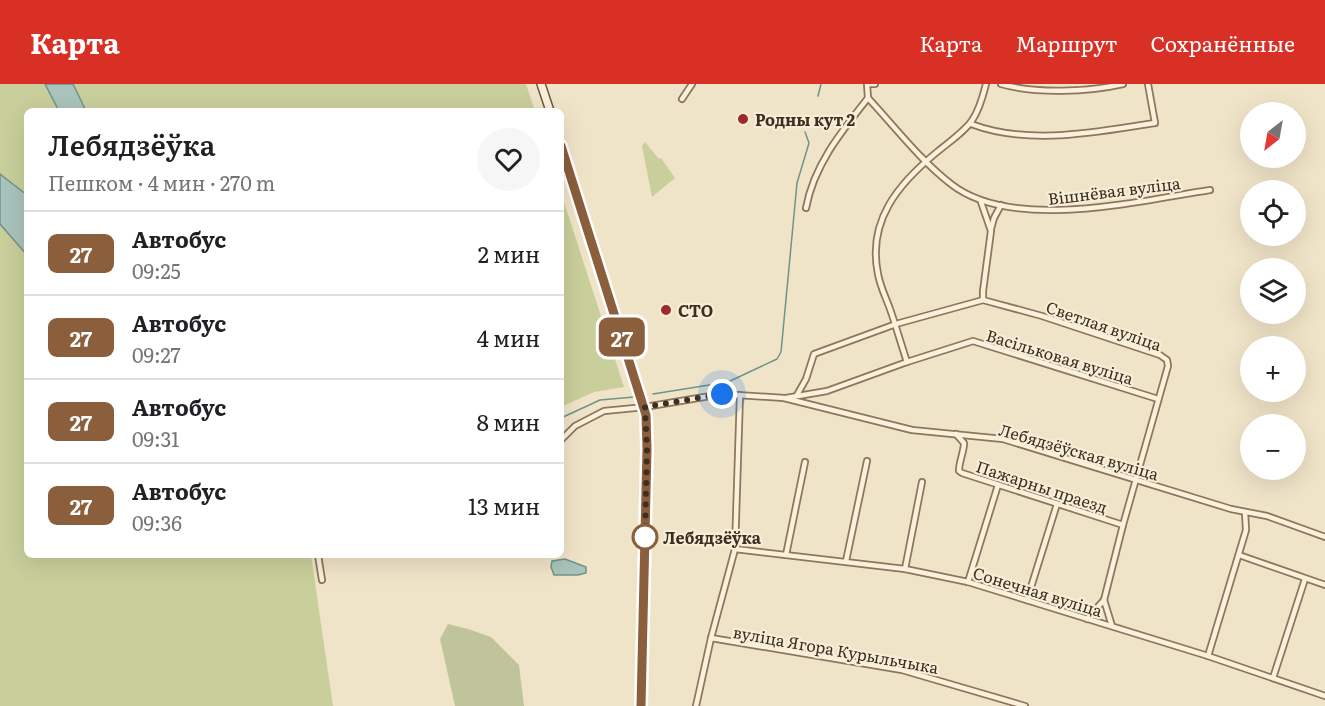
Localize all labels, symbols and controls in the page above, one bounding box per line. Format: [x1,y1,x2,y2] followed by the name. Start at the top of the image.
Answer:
[30,21,120,63] text: Карта
[919,27,982,58] text: Карта
[1015,27,1117,58] text: Маршрут
[1150,27,1295,58] text: Сохранённые
[1240,102,1306,168] north arrow
[1240,102,1306,480] map controls
[755,107,855,131] place label: Родны кут 2
[736,112,750,126] marker: Родны кут 2
[48,123,216,165] text: Лебядзёўка
[477,128,540,191] button: heart
[48,167,275,197] text: Пешком · 4 мин · 270 m
[1046,170,1182,210] street label: Вішнёвая вуліца
[1240,180,1306,246] button: locate
[132,222,226,255] text: Автобус
[478,237,540,270] text: 2 мин
[70,238,92,269] text: 27
[132,255,181,285] text: 09:25
[1240,258,1306,324] button: layers
[1043,294,1165,356] street label: Светлая вуліца
[678,298,713,322] place label: СТО
[659,303,673,317] marker: СТО
[132,306,226,339] text: Автобус
[595,318,649,356] line badge: 27
[477,321,540,354] text: 4 мин
[70,322,92,353] text: 27
[611,322,633,353] text: 27
[984,322,1137,390] street label: Васільковая вуліца
[1240,336,1306,402] button: +
[132,339,181,369] text: 09:27
[707,379,737,409] your location
[132,390,226,423] text: Автобус
[477,405,540,438] text: 8 мин
[70,406,92,437] text: 27
[1240,414,1306,480] button: −
[996,417,1162,485] street label: Лебядзёўская вуліца
[132,423,179,453] text: 09:31
[973,453,1111,519] street label: Пажарны праезд
[132,474,226,507] text: Автобус
[468,489,540,522] text: 13 мин
[70,490,92,521] text: 27
[132,507,182,537] text: 09:36
[632,524,658,550] marker: Лебядзёўка
[663,525,762,549] place label: Лебядзёўка
[970,560,1106,622] street label: Сонечная вуліца
[731,619,941,679] street label: вуліца Ягора Курыльчыка

